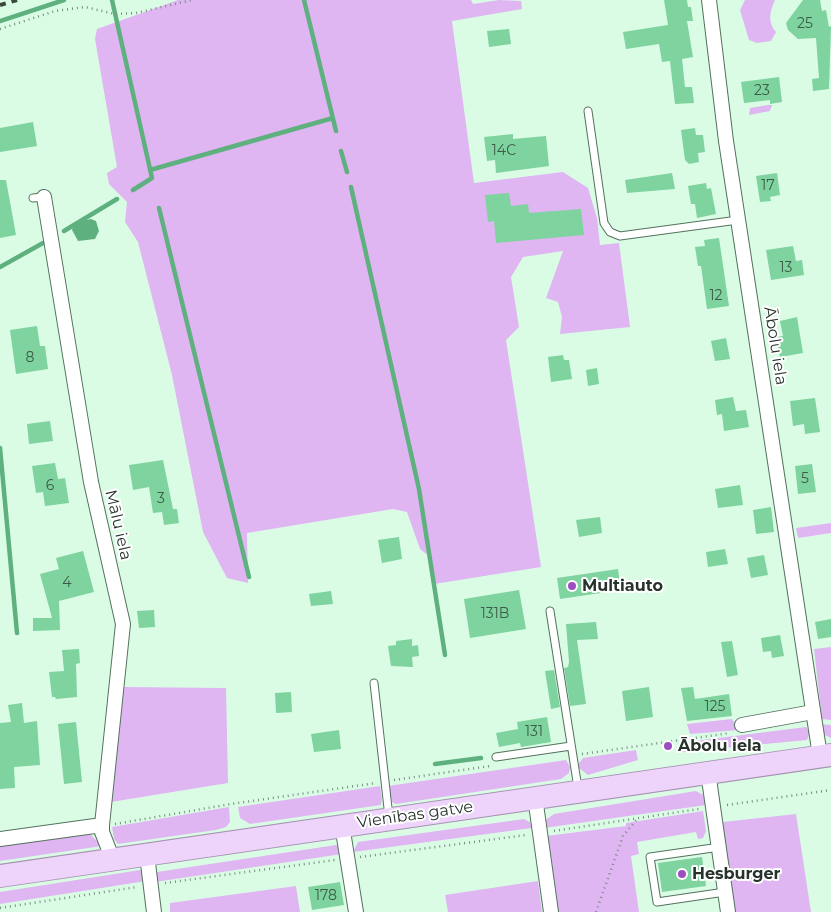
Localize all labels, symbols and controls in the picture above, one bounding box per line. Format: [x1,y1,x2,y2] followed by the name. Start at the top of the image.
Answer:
[797,16,813,32] house number: 25
[754,83,770,99] house number: 23
[492,143,516,159] house number: 14C
[761,178,775,194] house number: 17
[780,260,792,276] house number: 13
[709,288,723,304] house number: 12
[759,305,791,387] street label: Ābolu iela
[26,350,34,366] house number: 8
[801,471,809,487] house number: 5
[46,478,54,494] house number: 6
[101,488,135,562] street label: Mālu iela
[157,491,165,507] house number: 3
[62,575,72,591] house number: 4
[582,576,663,596] place label: Multiauto
[566,580,578,592] marker: Multiauto
[481,606,509,622] house number: 131B
[705,699,725,715] house number: 125
[525,724,543,740] house number: 131
[678,736,762,756] place label: Ābolu iela
[662,740,674,752] marker: Ābolu iela
[356,797,474,833] street label: Vienības gatve
[692,864,781,884] place label: Hesburger
[676,868,688,880] marker: Hesburger
[315,888,337,904] house number: 178

